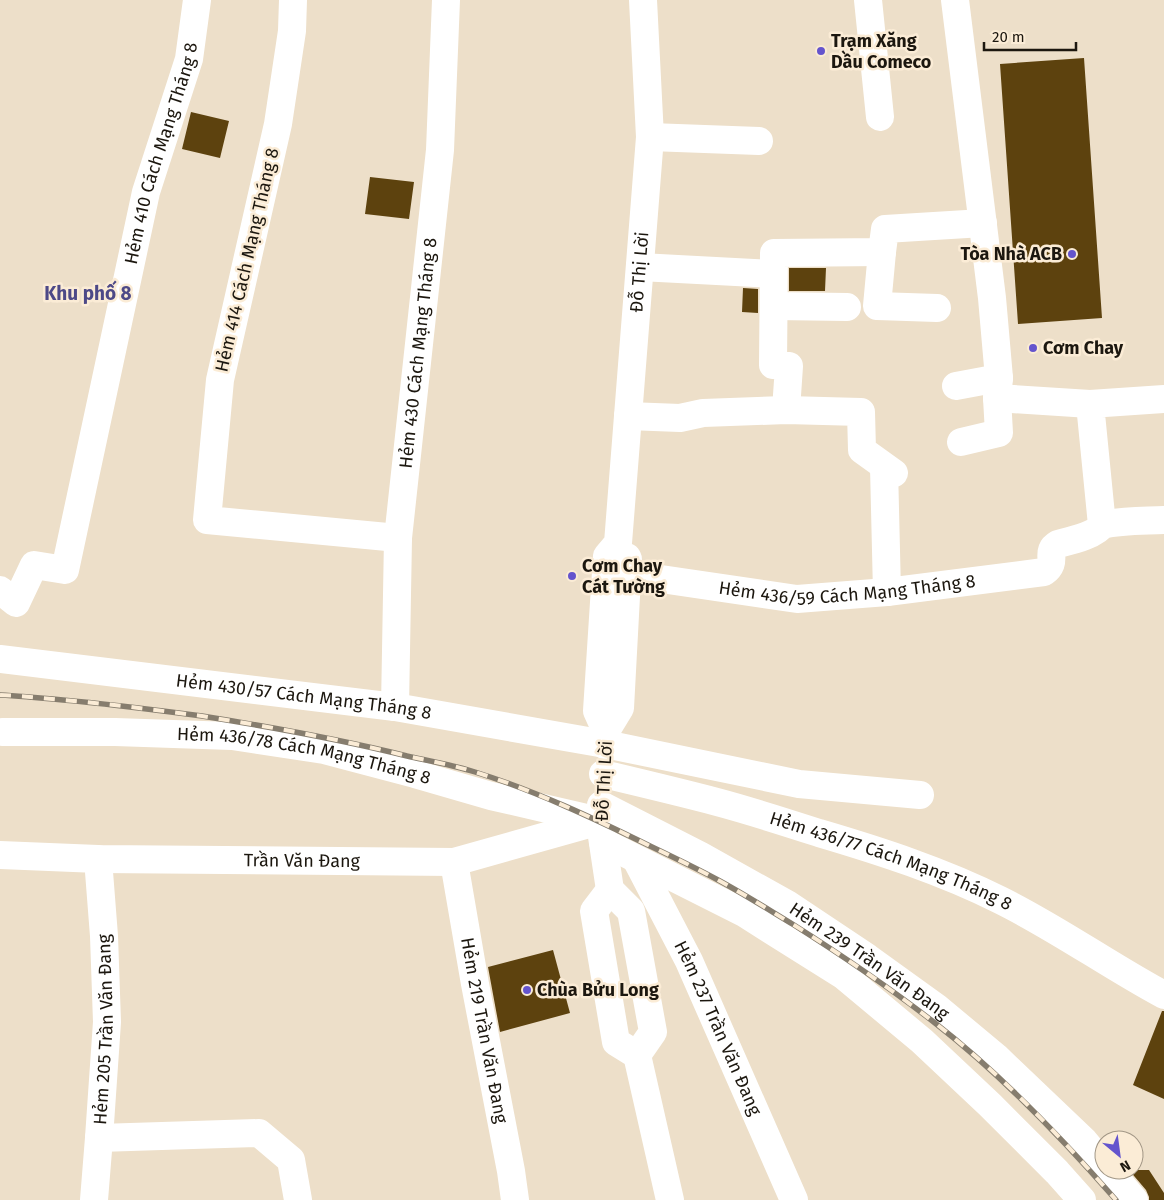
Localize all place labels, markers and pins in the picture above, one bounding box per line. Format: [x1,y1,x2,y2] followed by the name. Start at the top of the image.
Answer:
[831,30,931,73] place label: Trạm Xăng Dầu Comeco
[815,45,827,57] marker: Trạm Xăng Dầu Comeco
[960,243,1062,265] place label: Tòa Nhà ACB
[1066,248,1078,260] marker: Tòa Nhà ACB
[1043,337,1124,359] place label: Cơm Chay
[1027,342,1039,354] marker: Cơm Chay
[582,555,665,598] place label: Cơm Chay Cát Tường
[566,570,578,582] marker: Cơm Chay Cát Tường
[537,979,659,1001] place label: Chùa Bửu Long
[521,984,533,996] marker: Chùa Bửu Long

